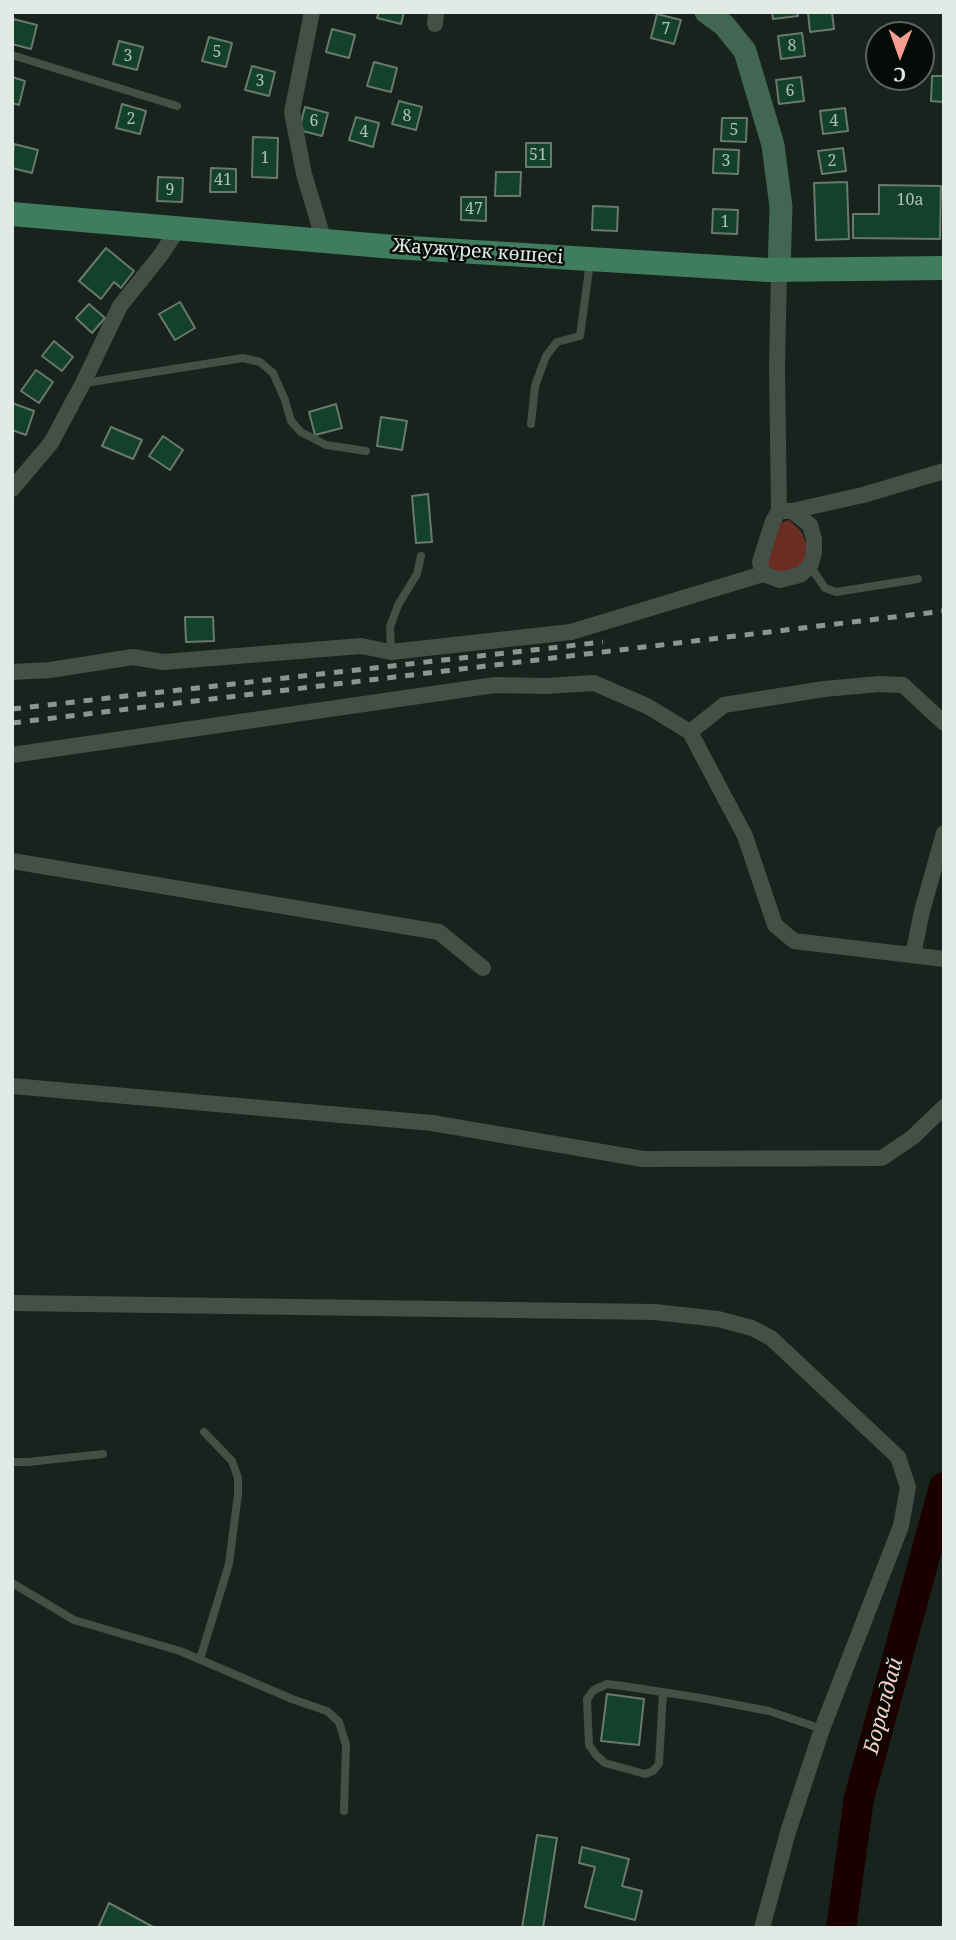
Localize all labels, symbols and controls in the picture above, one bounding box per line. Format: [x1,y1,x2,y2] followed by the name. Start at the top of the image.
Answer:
[662,19,670,39] house number: 7
[865,21,935,91] north arrow
[788,36,796,56] house number: 8
[213,42,221,62] house number: 5
[124,46,132,66] house number: 3
[893,62,906,88] text: С
[256,71,264,91] house number: 3
[786,81,794,101] house number: 6
[403,106,411,126] house number: 8
[127,109,135,129] house number: 2
[310,111,318,131] house number: 6
[830,111,838,131] house number: 4
[730,120,738,140] house number: 5
[360,122,368,142] house number: 4
[529,145,547,165] house number: 51
[261,148,269,168] house number: 1
[722,151,730,171] house number: 3
[828,151,836,171] house number: 2
[214,170,232,190] house number: 41
[166,180,174,200] house number: 9
[896,190,924,210] house number: 10а
[465,199,483,219] house number: 47
[721,212,729,232] house number: 1
[392,235,564,269] street label: Жаужүрек көшесі
[859,1655,909,1757] water label: Боралдай

